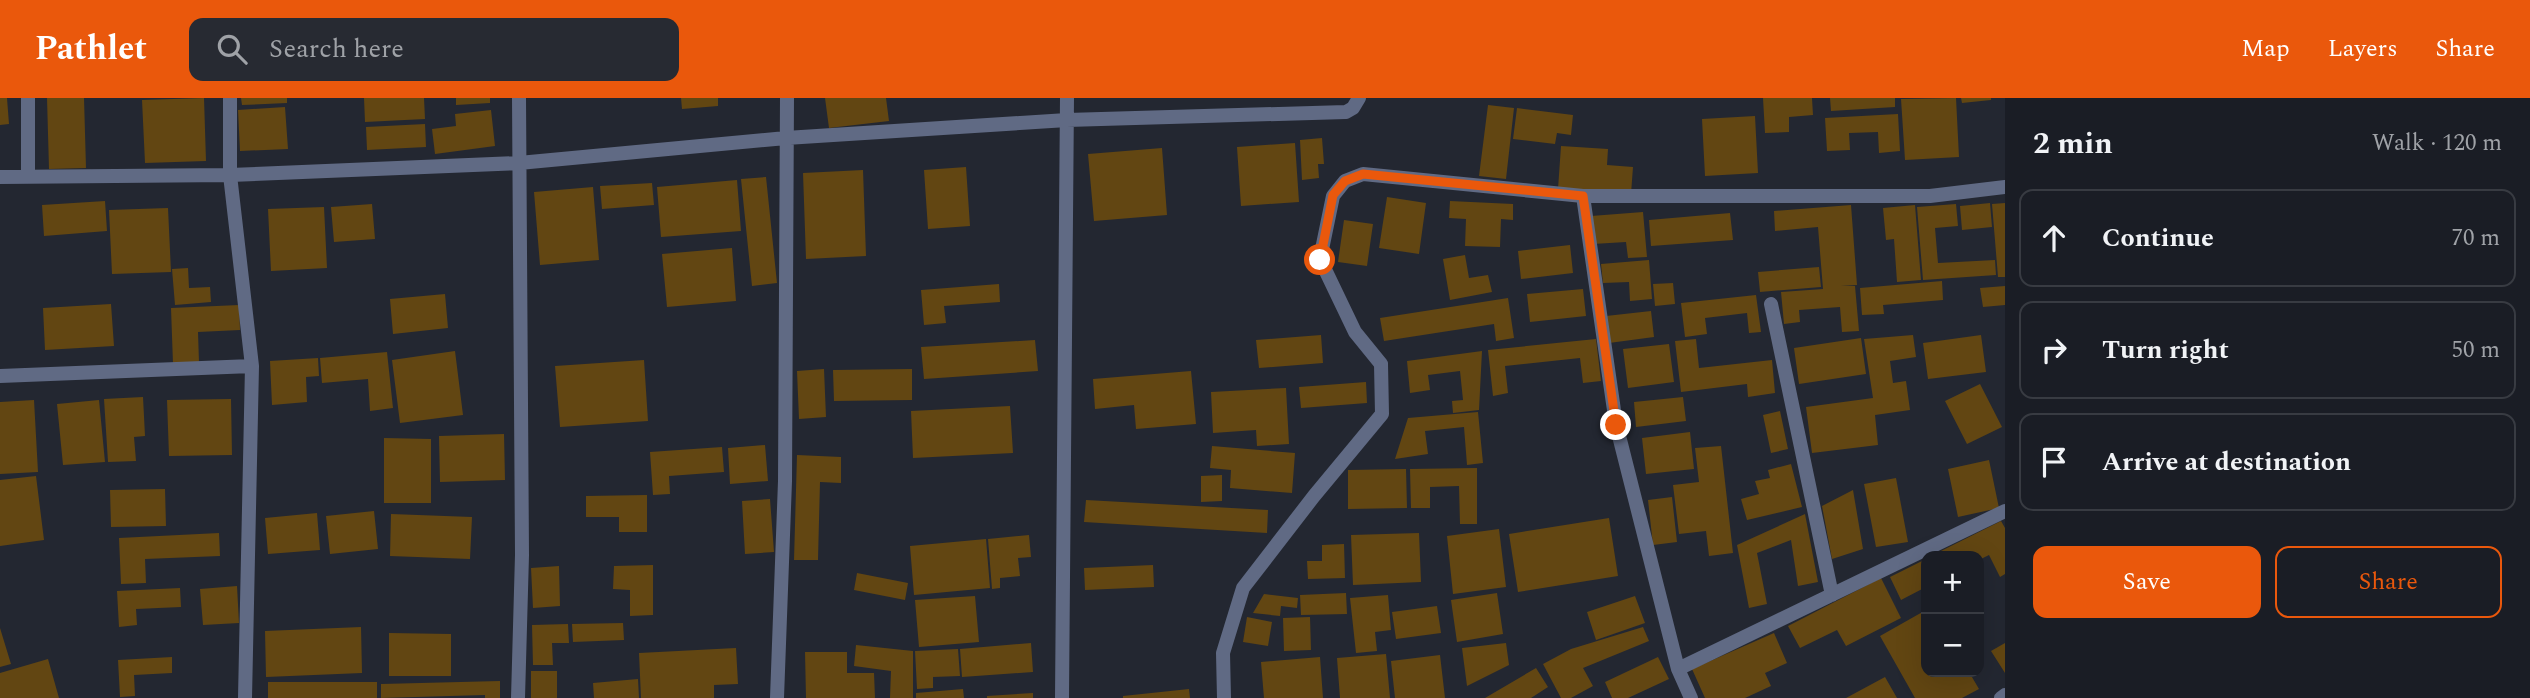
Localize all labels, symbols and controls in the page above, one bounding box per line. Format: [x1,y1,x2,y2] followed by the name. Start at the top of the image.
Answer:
[189,18,679,81] search box
[35,24,147,74] text: Pathlet
[269,29,404,69] text: Search here
[213,30,251,68] icon: search
[2241,31,2290,67] text: Map
[2328,31,2398,67] text: Layers
[2436,31,2495,67] text: Share
[2033,121,2113,167] text: 2 min
[2372,126,2502,161] text: Walk · 120 m
[2102,218,2214,258] text: Continue
[2035,219,2073,257] icon: ahead
[2451,221,2500,256] text: 70 m
[1304,244,1335,275] route start
[2102,330,2229,370] text: Turn right
[2035,331,2073,369] icon: right
[2451,333,2500,368] text: 50 m
[1600,409,1631,440] route end
[2102,442,2351,482] text: Arrive at destination
[2035,443,2073,481] icon: arrive
[2033,546,2261,618] button: Save
[2275,546,2502,618] button: Share
[1921,551,1984,677] map controls
[1921,551,1984,614] button: +
[1921,614,1984,677] button: −

